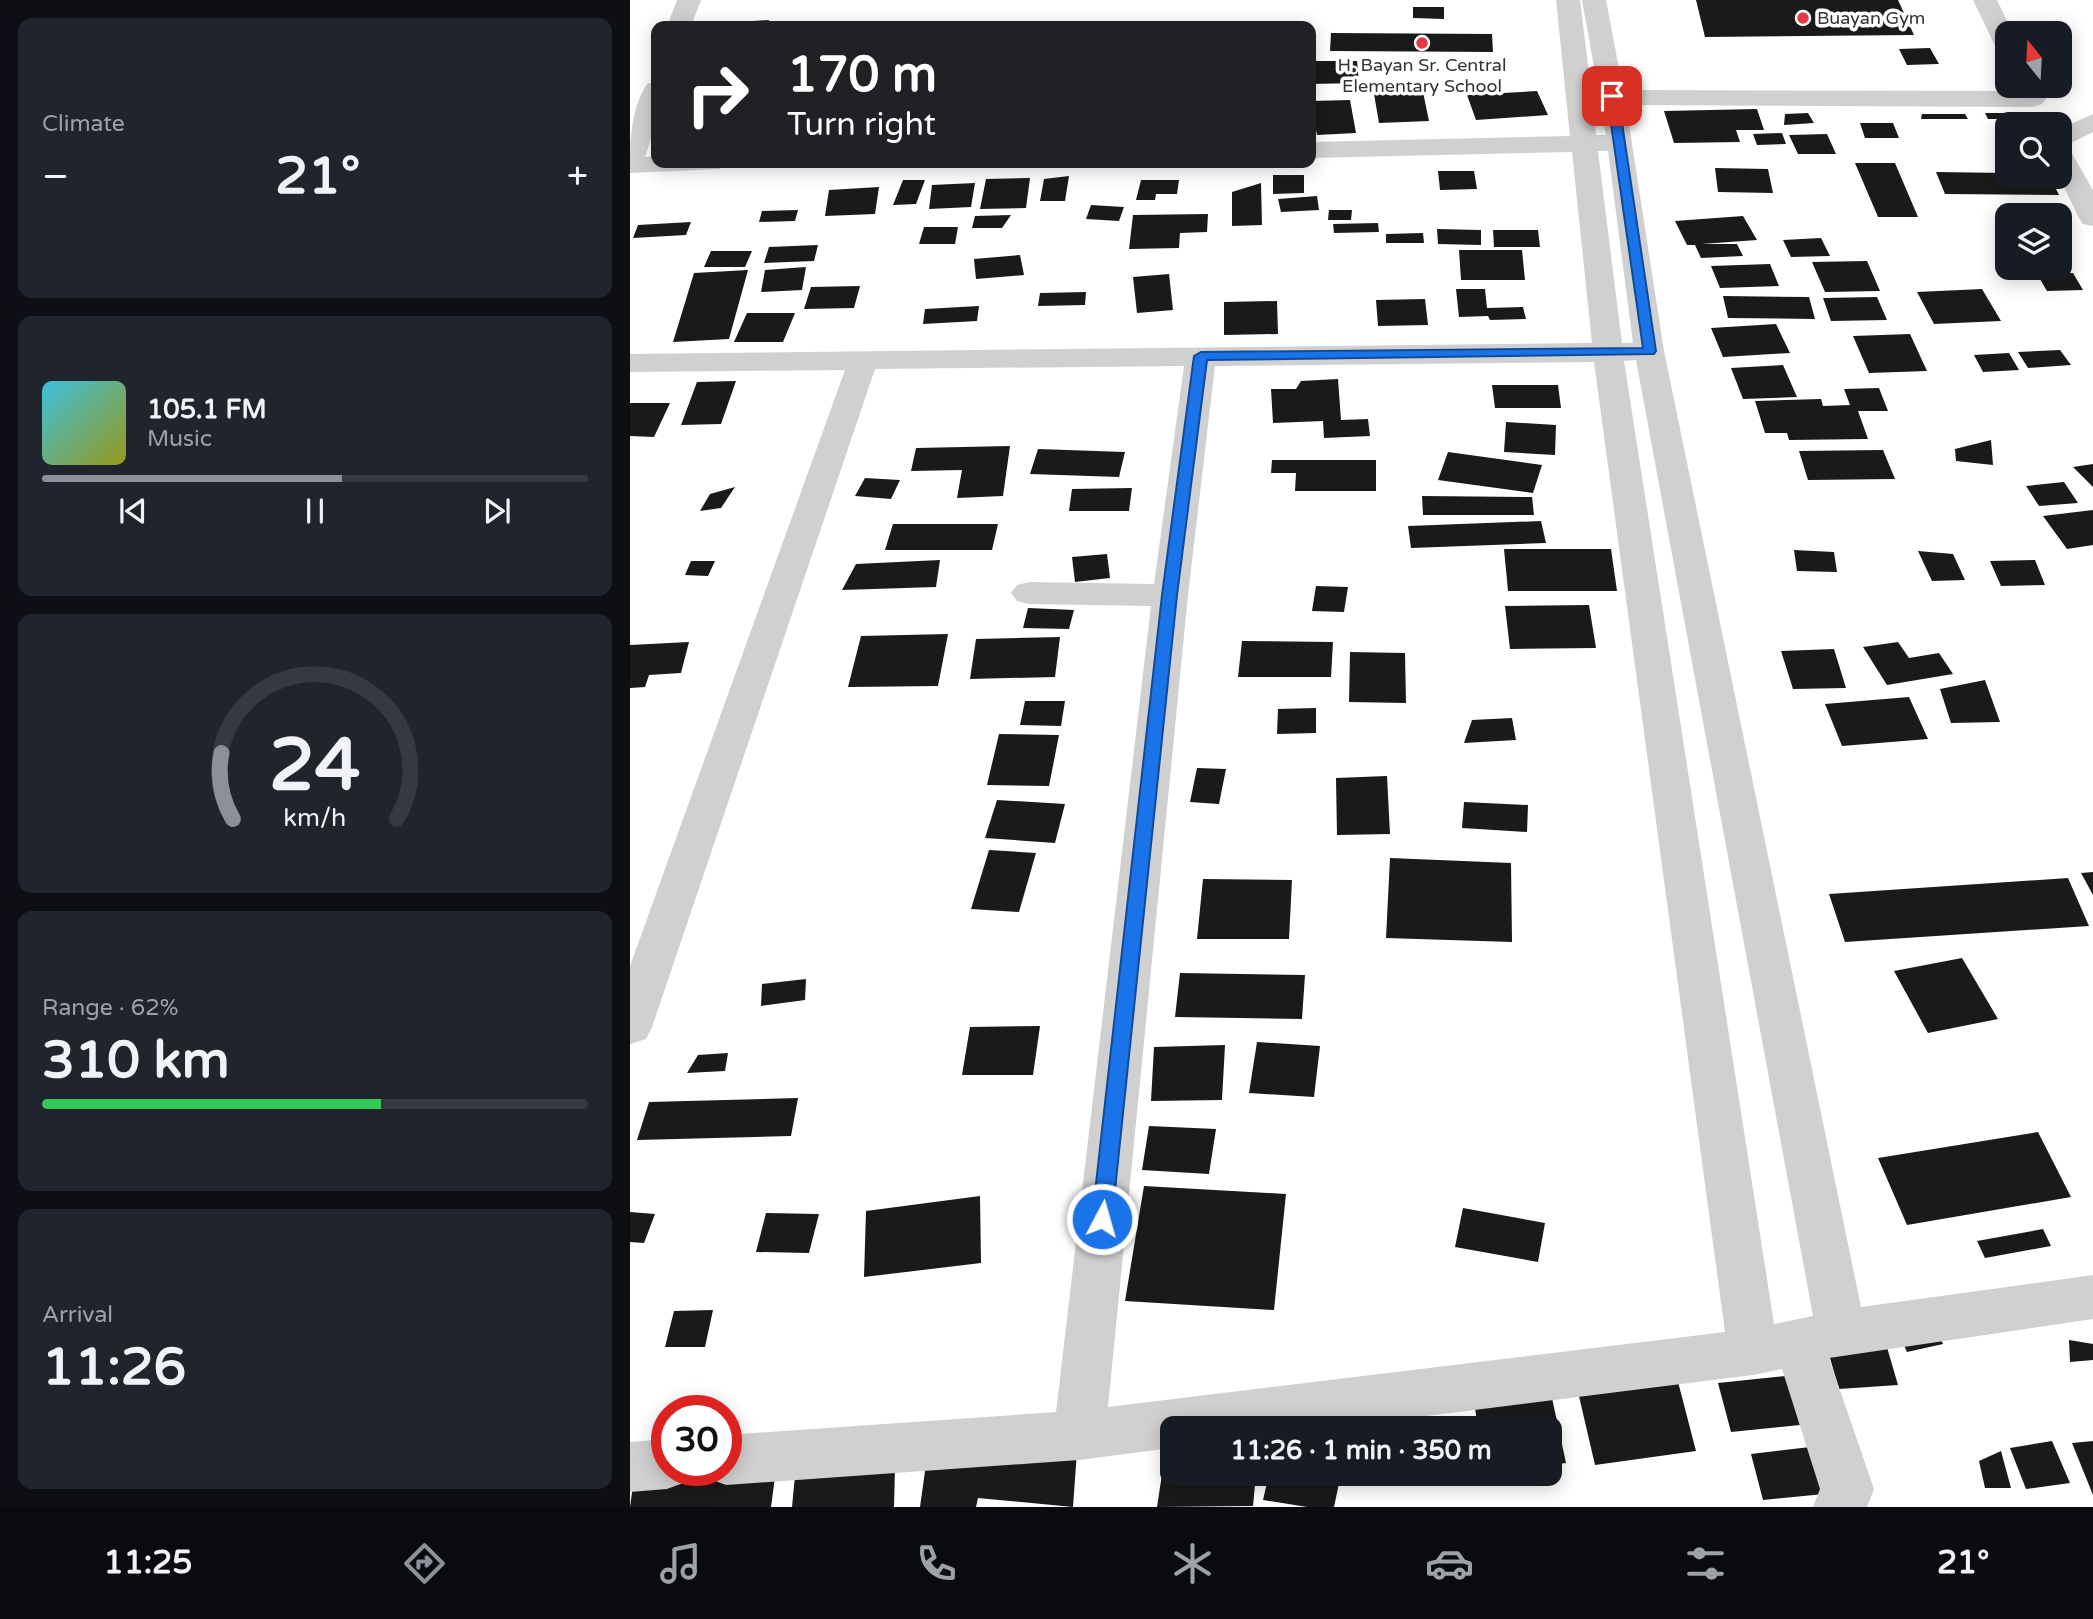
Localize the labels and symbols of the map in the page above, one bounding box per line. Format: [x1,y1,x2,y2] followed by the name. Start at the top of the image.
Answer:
[1817,7,1925,29] place label: Buayan Gym
[1795,10,1811,26] marker: Buayan Gym
[1995,21,2072,98] north arrow
[1414,35,1430,51] marker: H. Bayan Sr. Central Elementary School
[1338,54,1506,97] place label: H. Bayan Sr. Central Elementary School
[1582,66,1642,126] pin
[1065,1182,1139,1256] position arrow
[651,1395,742,1486] speed limit sign: 30

